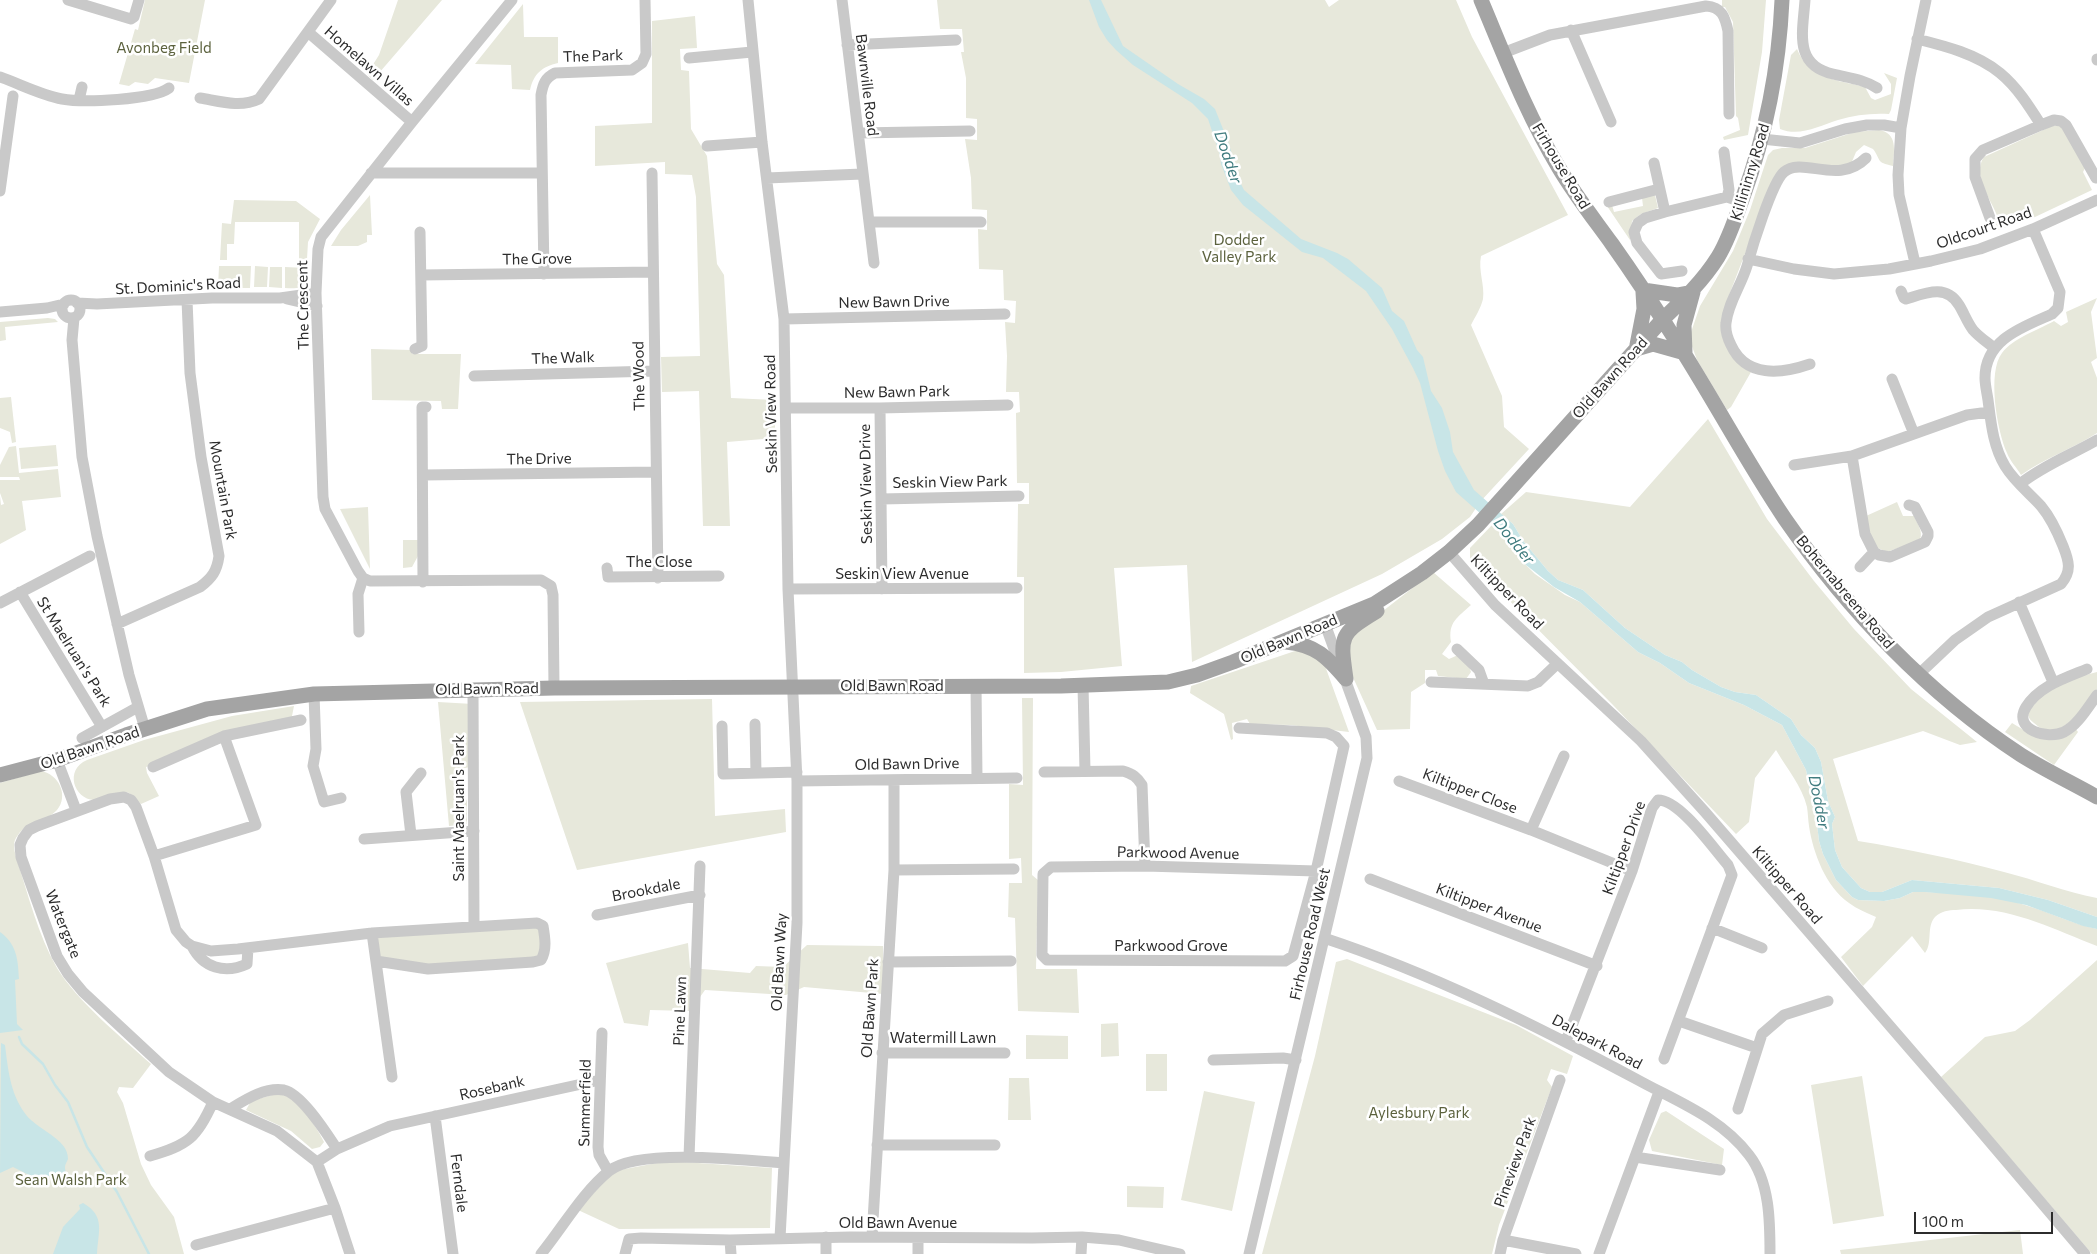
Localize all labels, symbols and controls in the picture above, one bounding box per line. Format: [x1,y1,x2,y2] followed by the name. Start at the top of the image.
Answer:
[321,22,417,110] street label: Homelawn Villas
[852,33,882,137] street label: Bawnville Road
[116,39,212,57] park label: Avonbeg Field
[563,46,623,66] street label: The Park
[1528,120,1594,212] street label: Firhouse Road
[1727,121,1773,223] street label: Killininny Road
[1210,128,1246,186] water label: Dodder
[1934,203,2034,253] street label: Oldcourt Road
[1202,231,1276,266] park label: Dodder Valley Park
[502,249,572,269] street label: The Grove
[293,260,313,350] street label: The Crescent
[115,274,241,298] street label: St. Dominic's Road
[838,292,950,312] street label: New Bawn Drive
[1569,334,1651,422] street label: Old Bawn Road
[629,341,649,411] street label: The Wood
[531,348,595,368] street label: The Walk
[761,354,781,474] street label: Seskin View Road
[844,382,950,402] street label: New Bawn Park
[856,424,876,544] street label: Seskin View Drive
[205,439,241,541] street label: Mountain Park
[506,449,572,469] street label: The Drive
[892,472,1008,492] street label: Seskin View Park
[1489,514,1539,568] water label: Dodder
[1792,532,1898,652] street label: Bohernabreena Road
[1467,551,1547,633] street label: Kiltipper Road
[626,553,692,571] street label: The Close
[835,565,969,583] street label: Seskin View Avenue
[33,594,115,710] street label: St Maelruan's Park
[1238,611,1340,667] street label: Old Bawn Road
[840,677,944,695] street label: Old Bawn Road
[435,679,539,699] street label: Old Bawn Road
[38,723,142,773] street label: Old Bawn Road
[450,735,468,881] street label: Saint Maelruan's Park
[855,754,959,774] street label: Old Bawn Drive
[1420,765,1520,817] street label: Kiltipper Close
[1804,773,1834,831] water label: Dodder
[1599,799,1649,897] street label: Kiltipper Drive
[1748,842,1826,928] street label: Kiltipper Road
[1117,843,1239,863] street label: Parkwood Avenue
[1286,866,1334,1002] street label: Firhouse Road West
[610,875,682,905] street label: Brookdale
[1433,879,1545,937] street label: Kiltipper Avenue
[41,887,85,961] street label: Watergate
[767,912,791,1012] street label: Old Bawn Way
[1114,937,1228,955] street label: Parkwood Grove
[858,958,882,1058] street label: Old Bawn Park
[670,976,690,1046] street label: Pine Lawn
[1549,1011,1645,1073] street label: Dalepark Road
[890,1029,996,1047] street label: Watermill Lawn
[575,1059,595,1147] street label: Summerfield
[458,1072,526,1104] street label: Rosebank
[1368,1104,1470,1122] park label: Aylesbury Park
[1490,1114,1540,1210] street label: Pineview Park
[446,1153,472,1213] street label: Ferndale
[15,1171,127,1189] park label: Sean Walsh Park
[1917,1202,2056,1234] scale bar
[1922,1212,1964,1230] text: 100 m
[839,1214,957,1232] street label: Old Bawn Avenue

